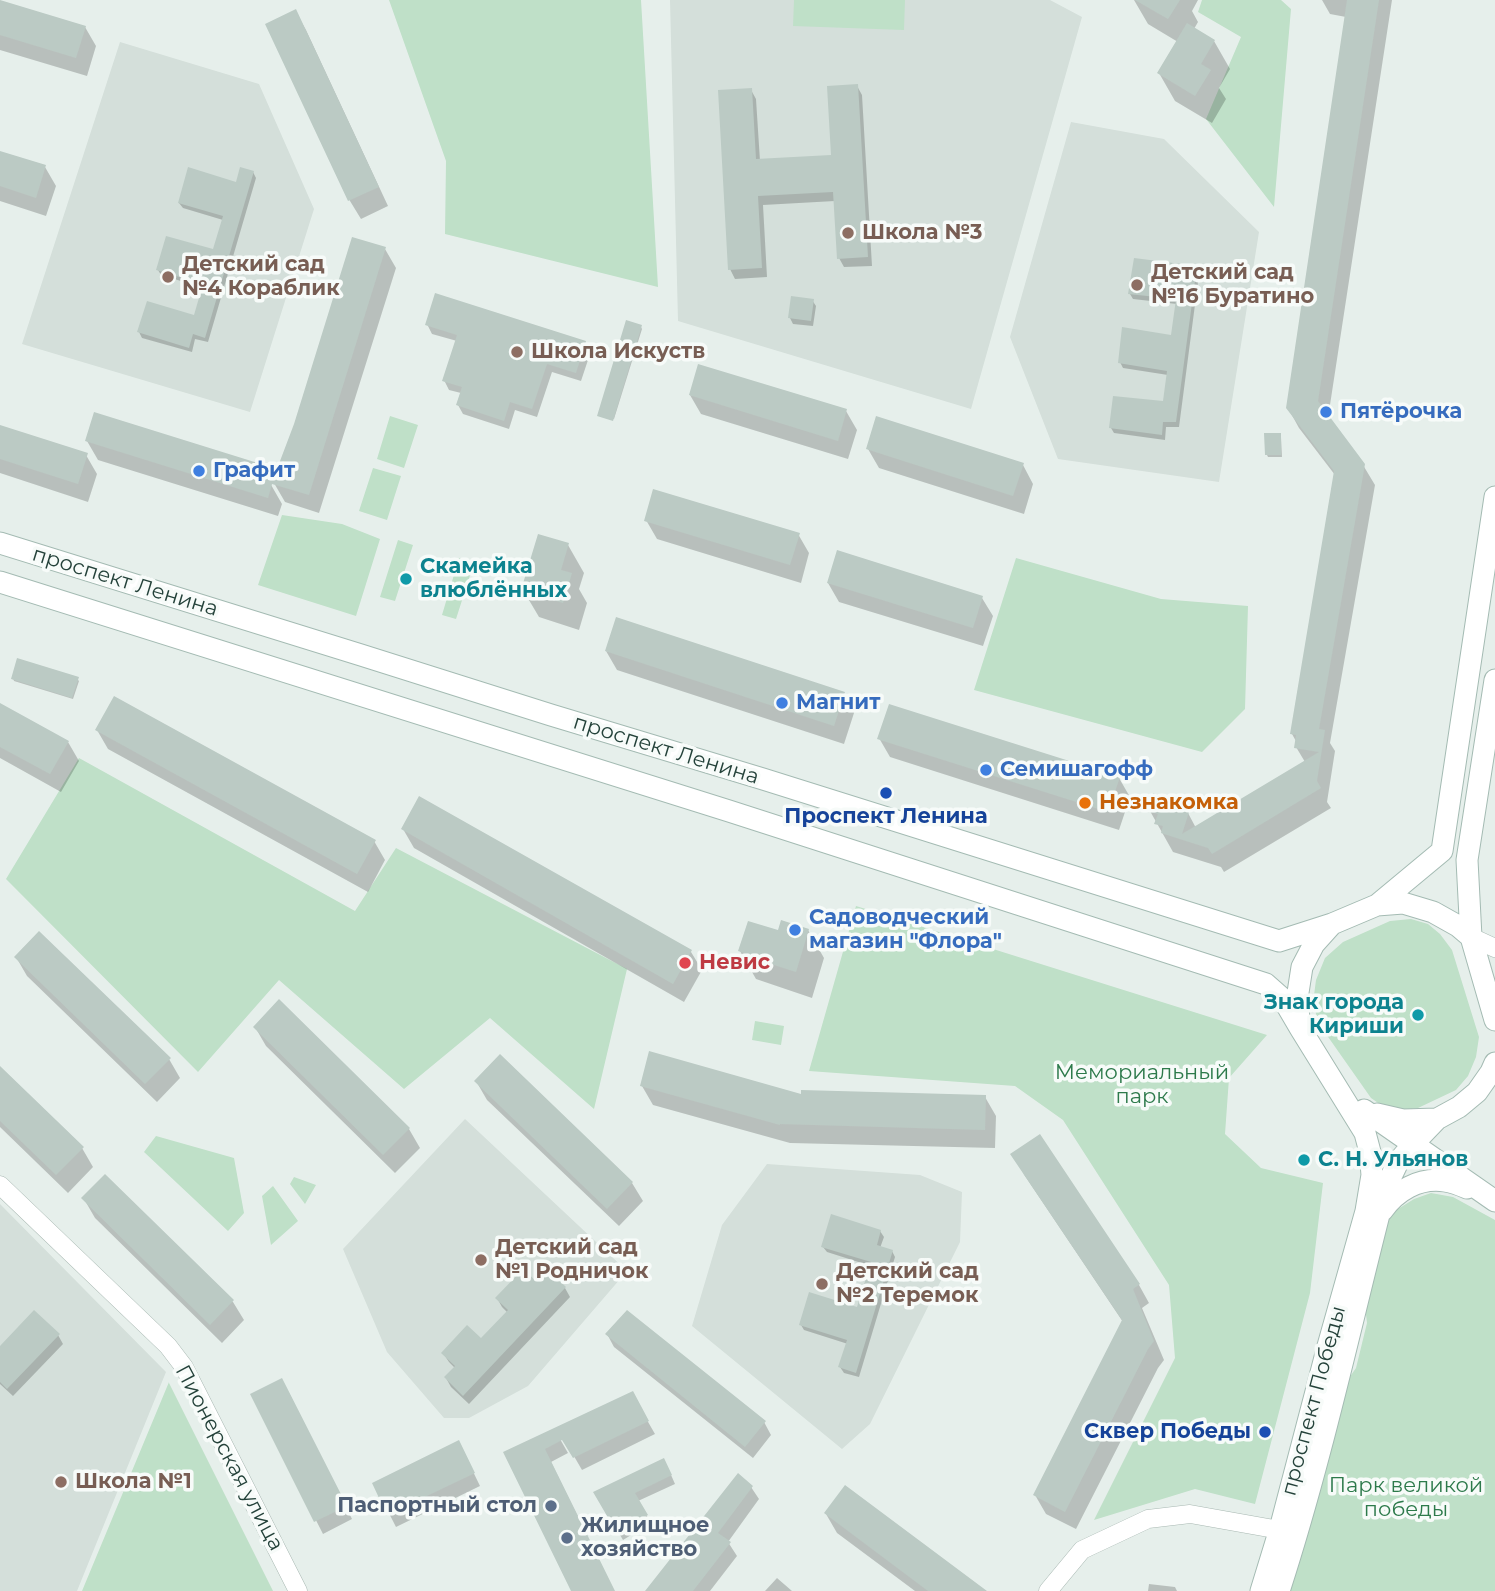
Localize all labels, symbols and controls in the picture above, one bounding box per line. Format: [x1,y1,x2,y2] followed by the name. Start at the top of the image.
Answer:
[862,220,982,246] place label: Школа №3
[840,225,856,241] marker: Школа №3
[182,252,340,302] place label: Детский сад №4 Кораблик
[1151,260,1314,310] place label: Детский сад №16 Буратино
[160,269,176,285] marker: Детский сад №4 Кораблик
[1129,277,1145,293] marker: Детский сад №16 Буратино
[531,339,705,365] place label: Школа Искуств
[509,344,525,360] marker: Школа Искуств
[1340,399,1462,425] place label: Пятёрочка
[1318,404,1334,420] marker: Пятёрочка
[213,458,295,484] place label: Графит
[191,463,207,479] marker: Графит
[29,542,221,622] street label: проспект Ленина
[420,554,567,604] place label: Скамейка влюблённых
[398,571,414,587] marker: Скамейка влюблённых
[796,690,880,716] place label: Магнит
[774,695,790,711] marker: Магнит
[570,710,762,790] street label: проспект Ленина
[1000,757,1153,783] place label: Семишагофф
[978,762,994,778] marker: Семишагофф
[878,785,894,801] marker: Проспект Ленина
[1099,790,1239,816] place label: Незнакомка
[1077,795,1093,811] marker: Незнакомка
[784,804,988,830] place label: Проспект Ленина
[809,905,1002,955] place label: Садоводческий магазин "Флора"
[787,922,803,938] marker: Садоводческий магазин "Флора"
[699,950,770,976] place label: Невис
[677,955,693,971] marker: Невис
[1264,990,1404,1040] place label: Знак города Кириши
[1410,1007,1426,1023] marker: Знак города Кириши
[1055,1060,1229,1110] park label: Мемориальный парк
[1318,1147,1468,1173] place label: С. Н. Ульянов
[1296,1152,1312,1168] marker: С. Н. Ульянов
[495,1235,649,1285] place label: Детский сад №1 Родничок
[473,1252,489,1268] marker: Детский сад №1 Родничок
[836,1259,979,1309] place label: Детский сад №2 Теремок
[814,1276,830,1292] marker: Детский сад №2 Теремок
[1277,1303,1351,1499] street label: проспект Победы
[169,1361,289,1555] street label: Пионерская улица
[1084,1419,1251,1445] place label: Сквер Победы
[1257,1424,1273,1440] marker: Сквер Победы
[75,1469,192,1495] place label: Школа №1
[1329,1473,1483,1523] park label: Парк великой победы
[53,1474,69,1490] marker: Школа №1
[337,1493,537,1519] place label: Паспортный стол
[543,1498,559,1514] marker: Паспортный стол
[581,1513,709,1563] place label: Жилищное хозяйство
[559,1530,575,1546] marker: Жилищное хозяйство

